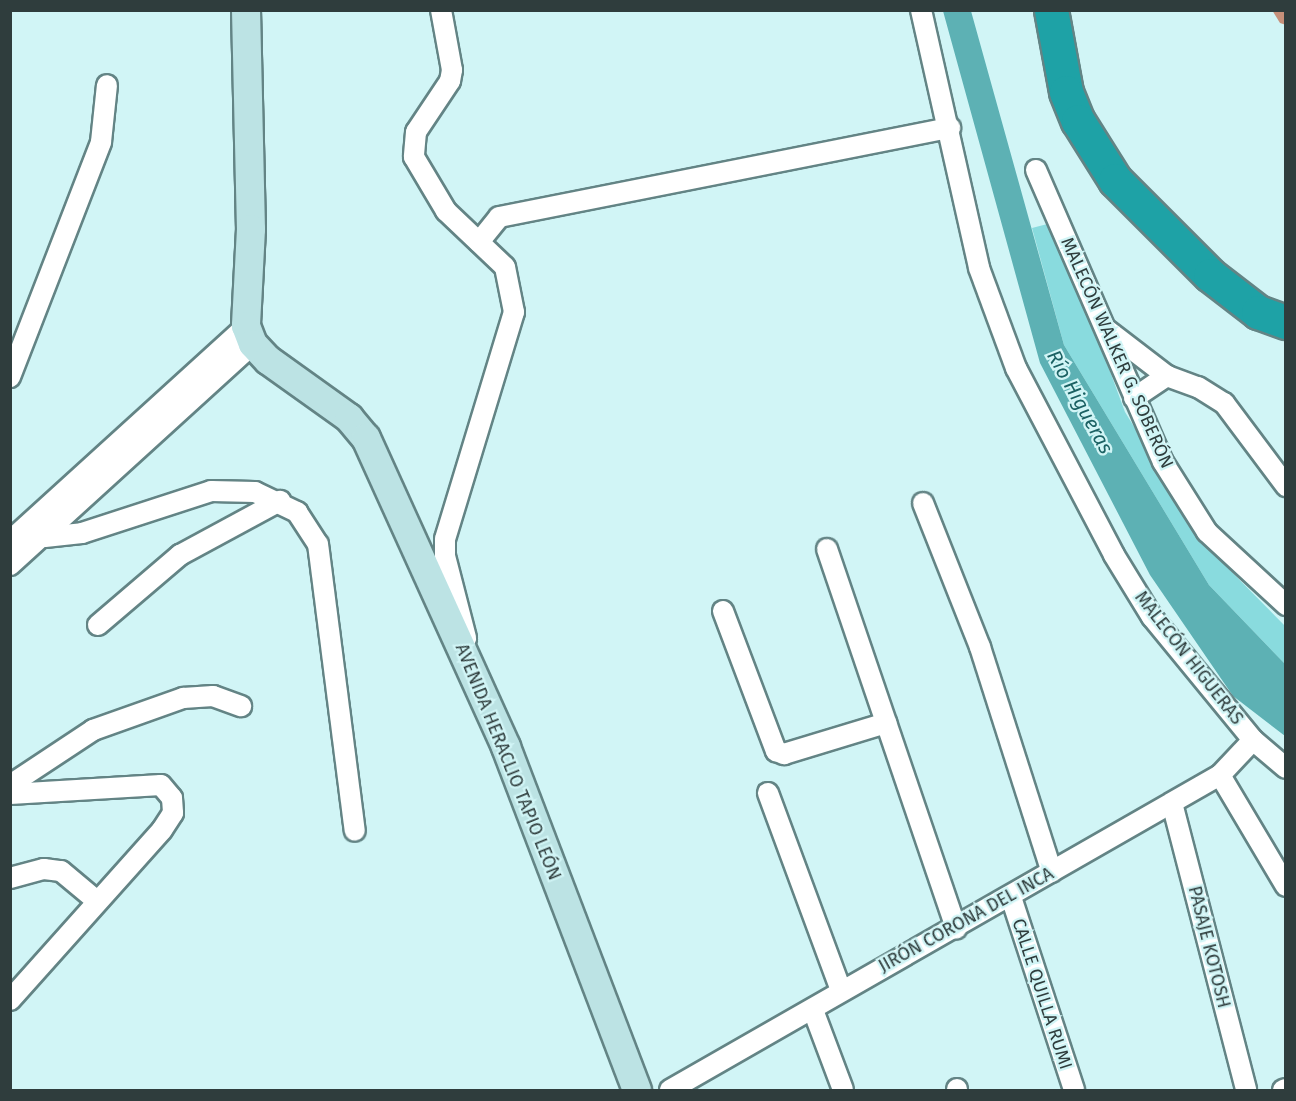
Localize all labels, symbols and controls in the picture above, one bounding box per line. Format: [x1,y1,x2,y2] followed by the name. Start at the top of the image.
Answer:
[1056,234,1178,472] street label: MALECÓN WALKER G. SOBERÓN
[1042,346,1118,458] water label: Río Higueras
[1130,587,1248,729] street label: MALECÓN HIGUERAS
[451,641,565,883] street label: AVENIDA HERACLIO TAPIO LEÓN
[875,863,1057,977] street label: JIRÓN CORONA DEL INCA
[1183,884,1235,1010] street label: PASAJE KOTOSH
[1007,916,1077,1072] street label: CALLE QUILLA RUMI

